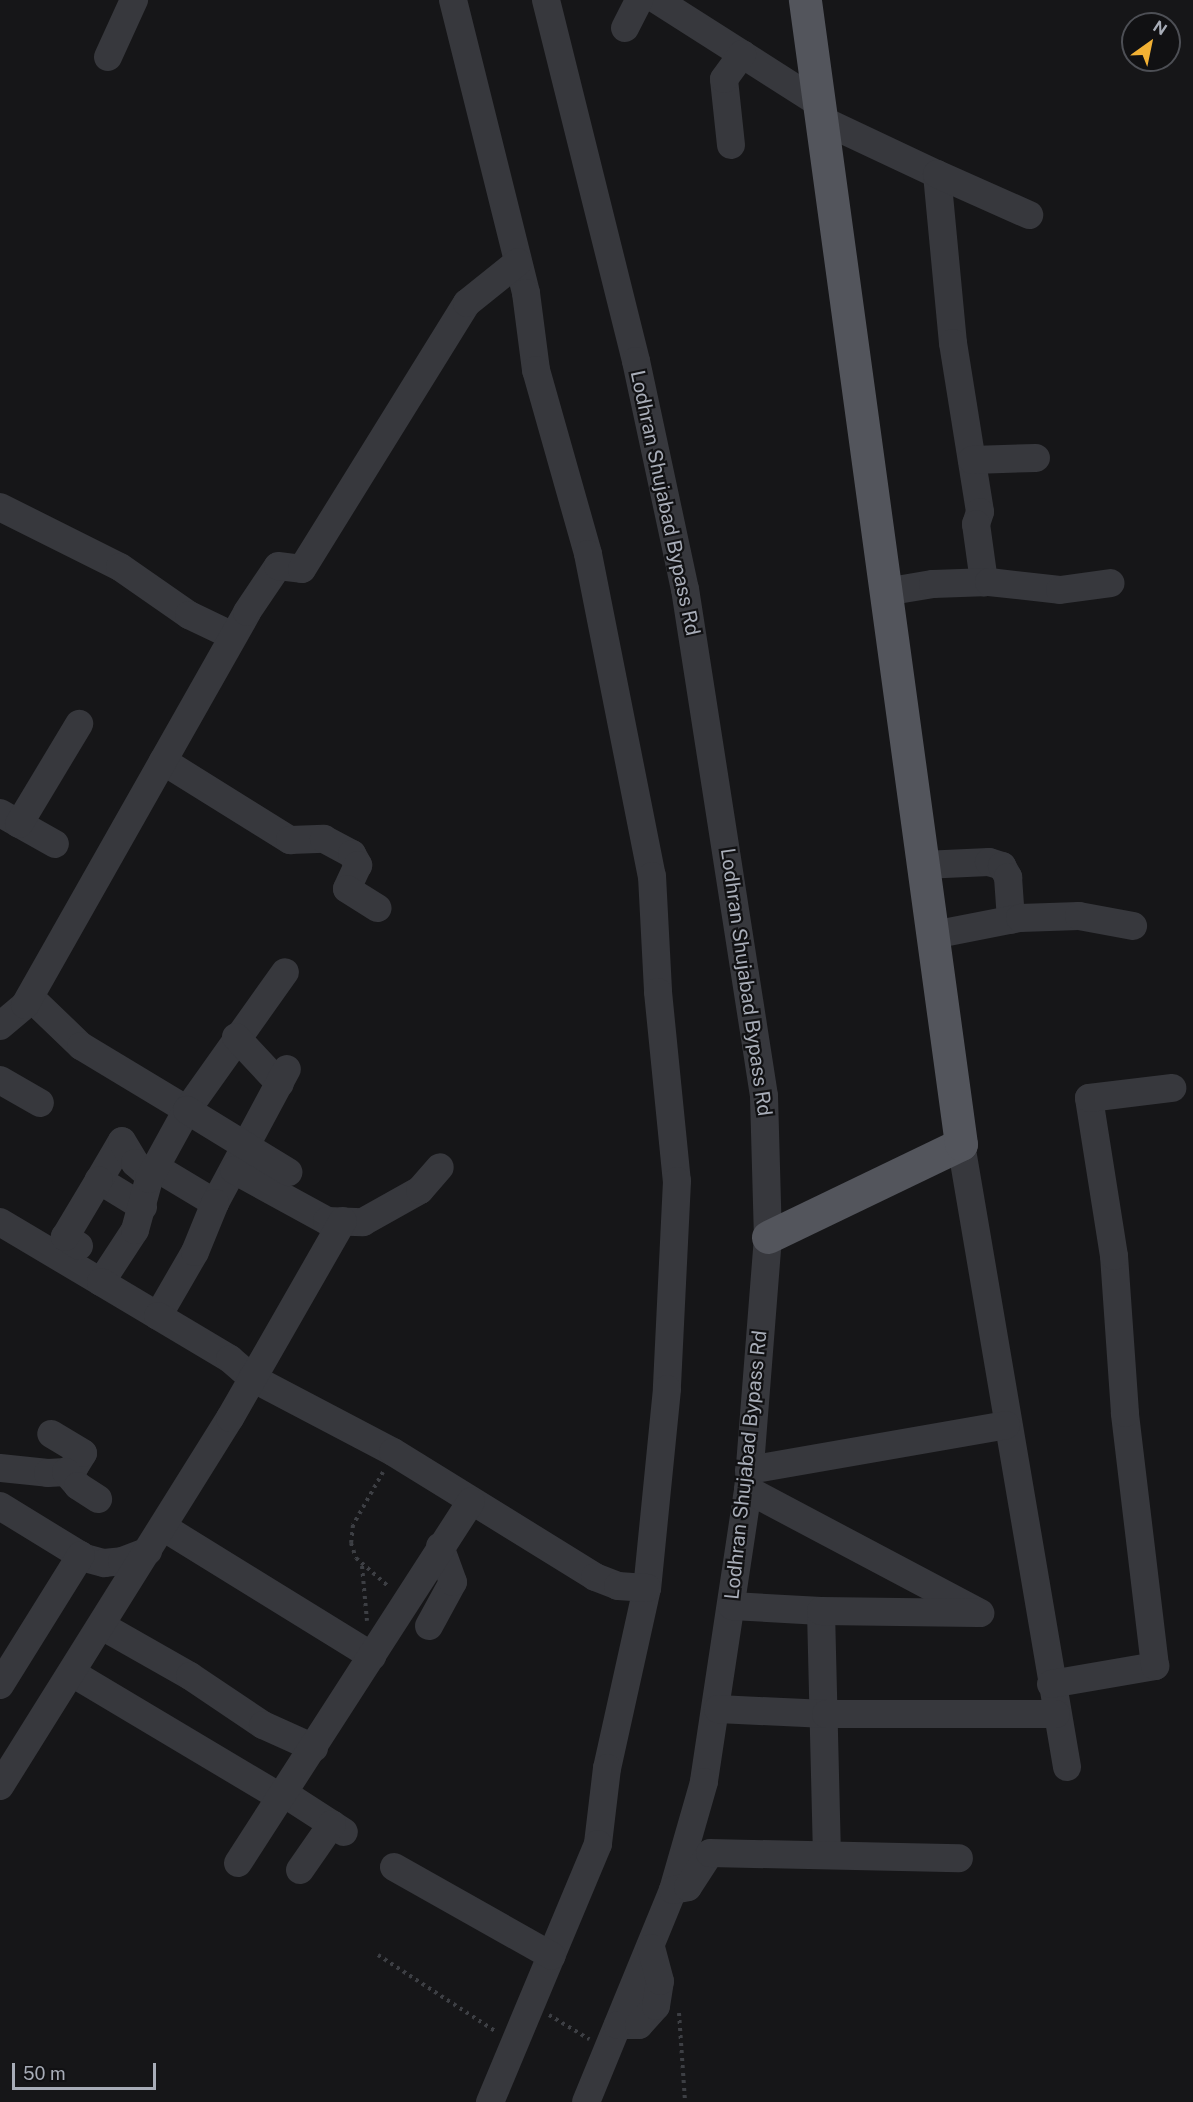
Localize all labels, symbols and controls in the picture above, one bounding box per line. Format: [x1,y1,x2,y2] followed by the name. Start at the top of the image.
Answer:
[1121,12,1181,72] north arrow
[1150,17,1170,40] text: N
[625,368,705,638] street label: Lodhran Shujabad Bypass Rd
[715,846,777,1118] street label: Lodhran Shujabad Bypass Rd
[720,1329,772,1601] street label: Lodhran Shujabad Bypass Rd
[15,2051,159,2089] scale bar
[23,2063,66,2084] text: 50 m

